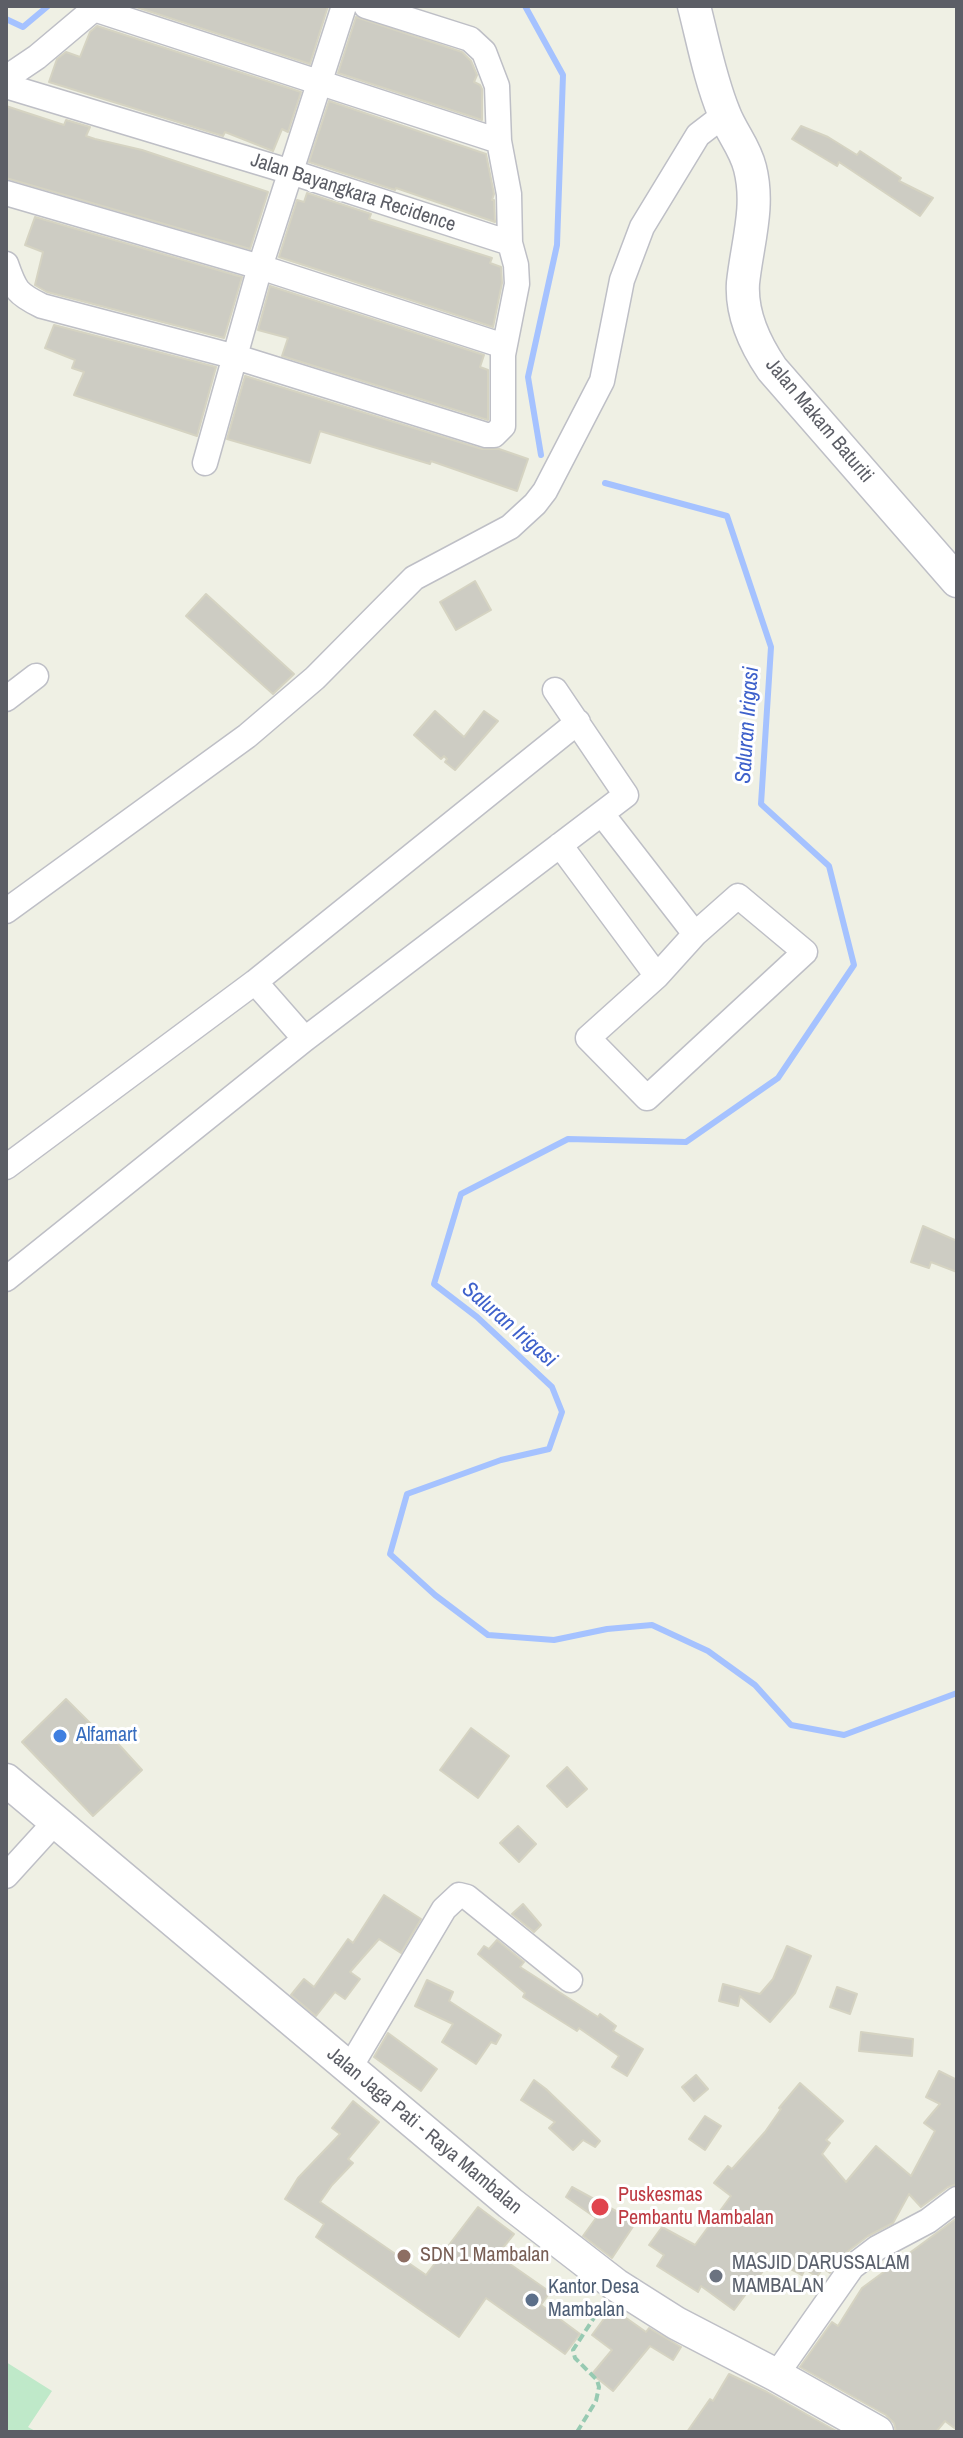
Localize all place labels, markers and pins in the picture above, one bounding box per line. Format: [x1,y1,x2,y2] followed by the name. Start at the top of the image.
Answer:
[76,1724,137,1748] place label: Alfamart
[51,1727,69,1745] marker: Alfamart
[618,2184,774,2231] place label: Puskesmas Pembantu Mambalan
[589,2196,611,2218] marker: Puskesmas Pembantu Mambalan
[420,2244,549,2268] place label: SDN 1 Mambalan
[395,2247,413,2265] marker: SDN 1 Mambalan
[732,2252,910,2299] place label: MASJID DARUSSALAM MAMBALAN
[707,2267,725,2285] marker: MASJID DARUSSALAM MAMBALAN
[548,2276,639,2323] place label: Kantor Desa Mambalan
[523,2291,541,2309] marker: Kantor Desa Mambalan

